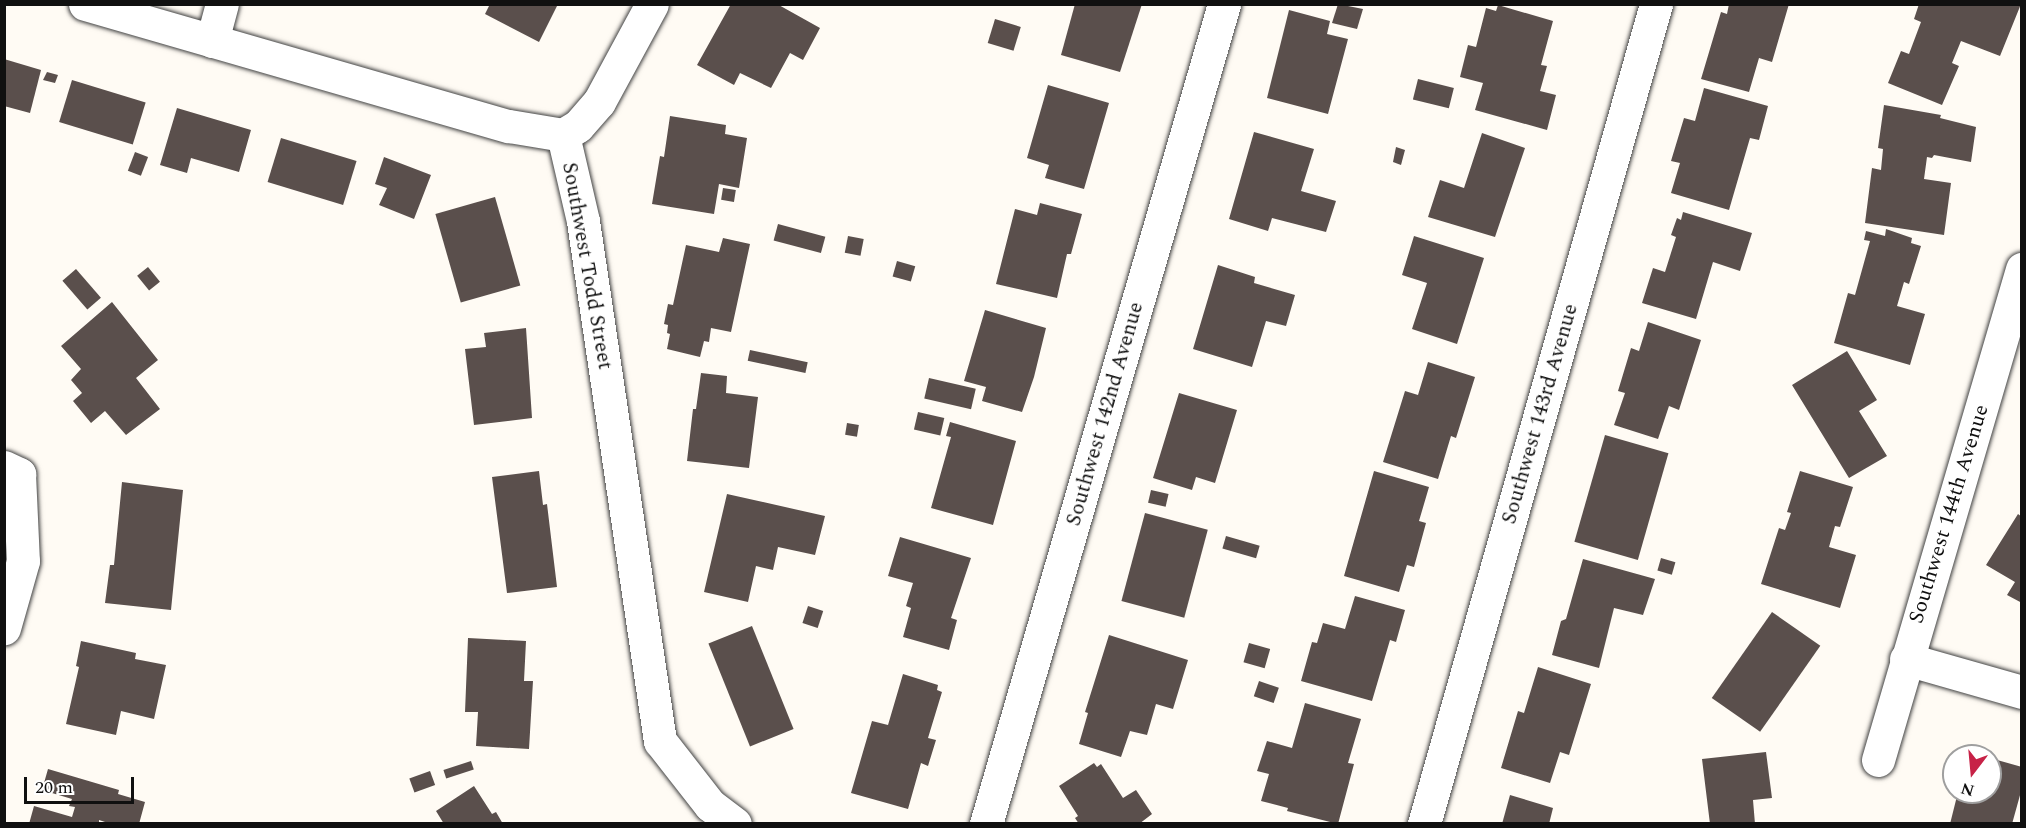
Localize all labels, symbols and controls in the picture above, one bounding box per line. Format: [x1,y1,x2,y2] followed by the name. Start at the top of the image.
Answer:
[556,160,618,372] street label: Southwest Todd Street
[1061,299,1149,529] street label: Southwest 142nd Avenue
[1496,301,1584,527] street label: Southwest 143rd Avenue
[1904,402,1994,626] street label: Southwest 144th Avenue
[1942,744,2002,804] north arrow
[27,765,136,803] scale bar
[35,774,73,801] text: 20 m
[1958,776,1977,803] text: N

